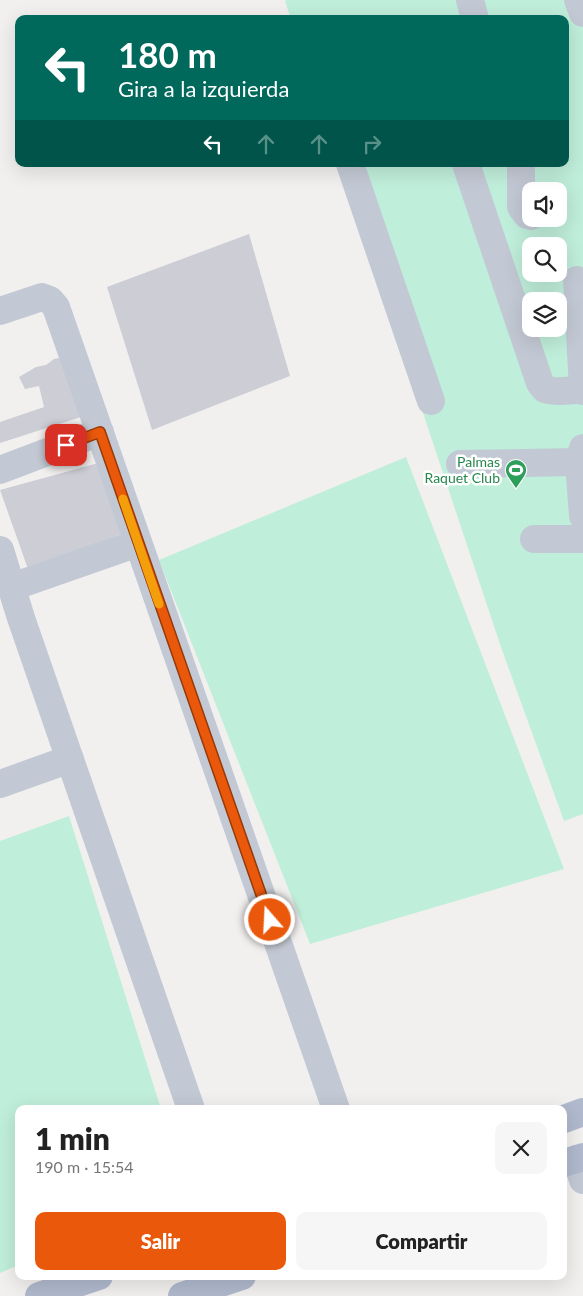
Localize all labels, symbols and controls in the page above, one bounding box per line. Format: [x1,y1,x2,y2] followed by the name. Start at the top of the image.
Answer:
[118,33,217,75] text: 180 m
[35,35,100,100] icon: left
[118,75,289,102] text: Gira a la izquierda
[199,130,227,158] icon: left
[252,130,280,158] icon: ahead
[305,130,333,158] icon: ahead
[358,130,386,158] icon: right
[522,182,567,337] map controls
[522,182,567,227] button: sound
[522,237,567,282] button: search
[522,292,567,337] button: layers
[45,424,87,466] pin
[52,431,80,459] icon: arrive
[424,453,500,486] place label: Palmas Raquet Club
[504,458,528,489] sports icon: Palmas Raquet Club
[243,893,295,945] position arrow
[35,1120,110,1156] text: 1 min
[495,1122,547,1174] button: close
[35,1157,134,1176] text: 190 m · 15:54
[35,1212,286,1270] button: Salir
[296,1212,547,1270] button: Compartir

